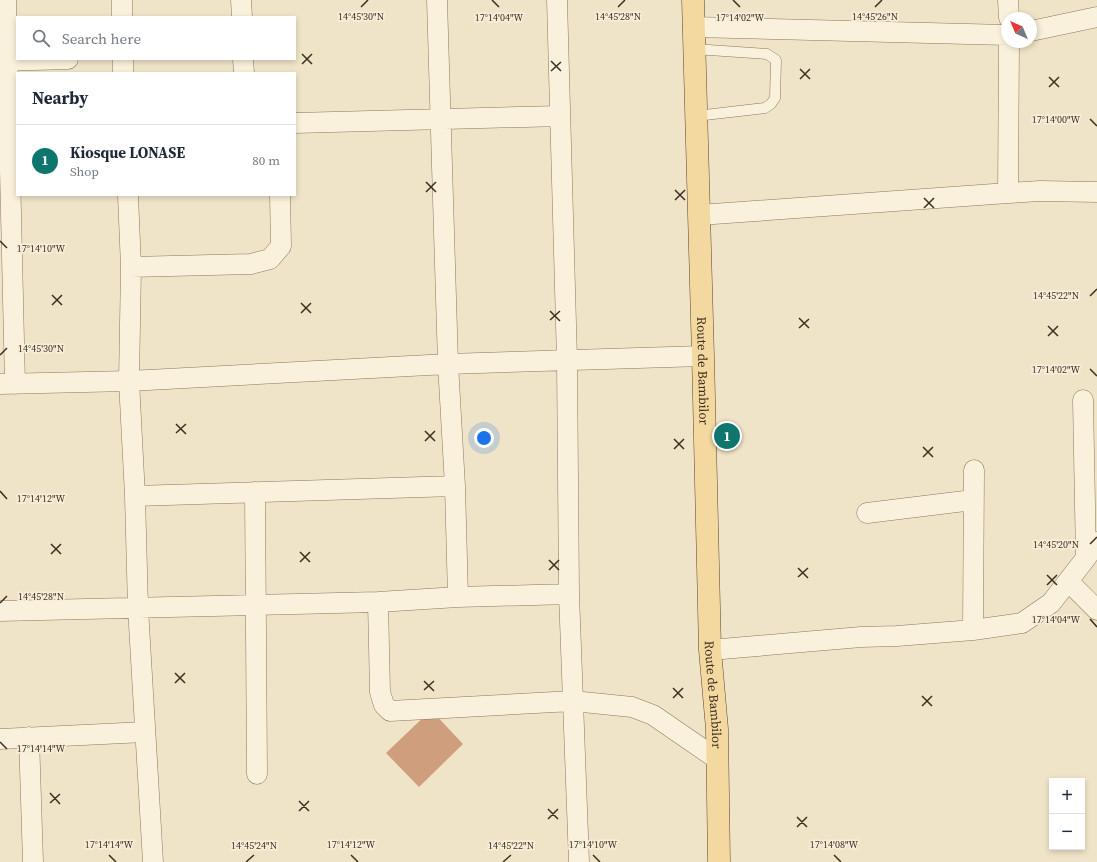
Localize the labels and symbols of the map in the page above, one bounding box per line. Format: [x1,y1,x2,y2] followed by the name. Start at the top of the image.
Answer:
[338,10,384,23] text: 14°45'30"N
[595,10,641,23] text: 14°45'28"N
[852,10,898,23] text: 14°45'26"N
[475,11,524,24] text: 17°14'04"W
[716,11,765,24] text: 17°14'02"W
[1001,12,1037,48] north arrow
[1032,113,1081,126] text: 17°14'00"W
[17,242,66,255] text: 17°14'10"W
[1033,289,1079,302] text: 14°45'22"N
[693,317,713,426] street label: Route de Bambilor
[18,342,64,355] text: 14°45'30"N
[1032,363,1081,376] text: 17°14'02"W
[714,421,740,451] pin: 1
[474,428,494,448] your location
[17,492,66,505] text: 17°14'12"W
[1033,538,1079,551] text: 14°45'20"N
[18,590,64,603] text: 14°45'28"N
[1032,613,1081,626] text: 17°14'04"W
[701,640,725,749] street label: Route de Bambilor
[17,742,66,755] text: 17°14'14"W
[85,838,134,851] text: 17°14'14"W
[327,838,376,851] text: 17°14'12"W
[569,838,618,851] text: 17°14'10"W
[810,838,859,851] text: 17°14'08"W
[231,839,277,852] text: 14°45'24"N
[488,839,534,852] text: 14°45'22"N

